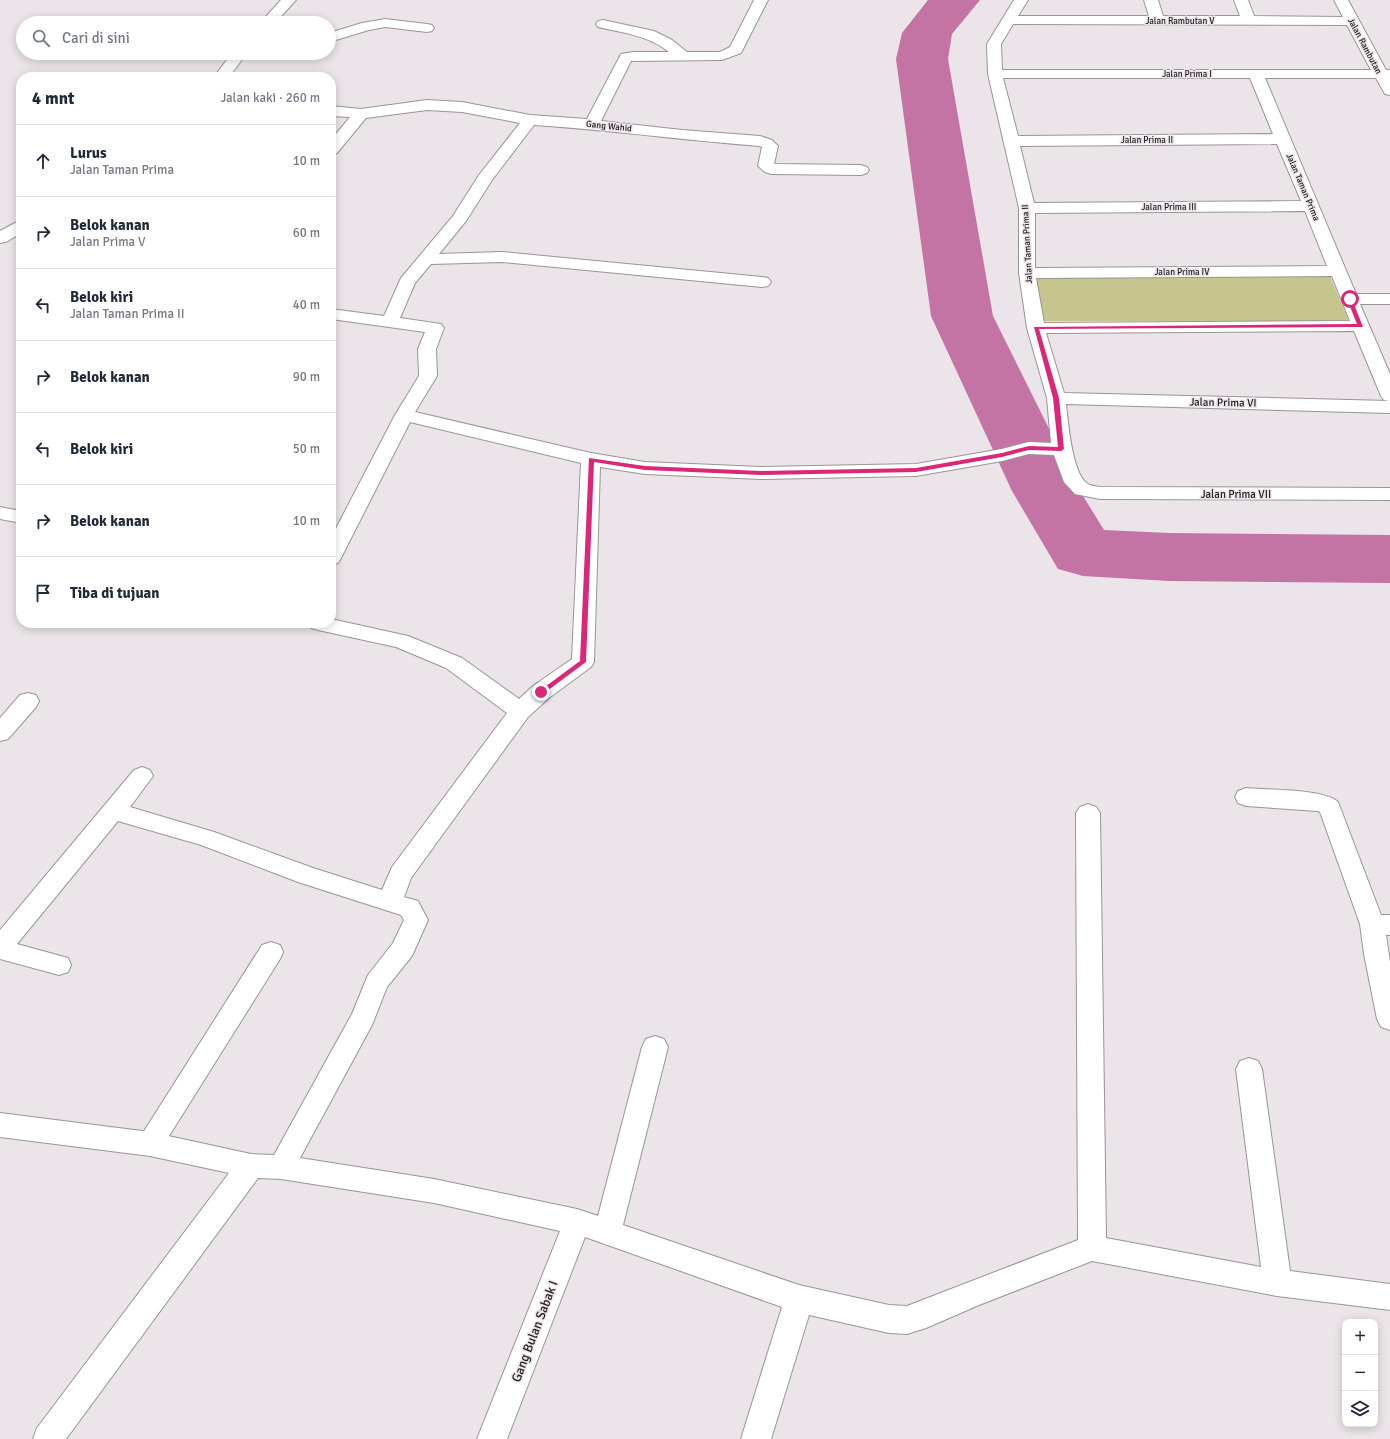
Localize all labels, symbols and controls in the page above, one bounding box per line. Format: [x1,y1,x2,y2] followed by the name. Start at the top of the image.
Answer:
[16,16,336,60] search box
[1146,16,1215,27] street label: Jalan Rambutan V
[1345,16,1384,76] street label: Jalan Rambutan
[30,27,52,49] icon: search
[62,29,130,47] text: Cari di sini
[1162,69,1212,80] street label: Jalan Prima I
[32,88,74,109] text: 4 mnt
[221,90,320,106] text: Jalan kaki · 260 m
[585,119,633,134] street label: Gang Wahid
[1121,135,1173,146] street label: Jalan Prima II
[70,144,107,162] text: Lurus
[32,150,54,172] icon: ahead
[1283,152,1322,223] street label: Jalan Taman Prima
[293,153,320,169] text: 10 m
[70,162,174,178] text: Jalan Taman Prima
[1142,202,1196,213] street label: Jalan Prima III
[1020,204,1035,284] street label: Jalan Taman Prima II
[70,216,150,234] text: Belok kanan
[32,222,54,244] icon: right
[293,225,320,241] text: 60 m
[70,234,145,250] text: Jalan Prima V
[1155,267,1210,278] street label: Jalan Prima IV
[70,288,133,306] text: Belok kiri
[1341,290,1359,308] route start
[32,294,54,316] icon: left
[293,297,320,313] text: 40 m
[70,306,185,322] text: Jalan Taman Prima II
[32,366,54,388] icon: right
[70,368,150,386] text: Belok kanan
[293,369,320,385] text: 90 m
[1189,395,1257,410] street label: Jalan Prima VI
[32,438,54,460] icon: left
[70,440,133,458] text: Belok kiri
[293,441,320,457] text: 50 m
[1201,488,1271,501] street label: Jalan Prima VII
[32,510,54,532] icon: right
[70,512,150,530] text: Belok kanan
[293,513,320,529] text: 10 m
[32,582,54,604] icon: arrive
[70,584,160,602] text: Tiba di tujuan
[532,683,550,701] route end
[508,1278,562,1384] street label: Gang Bulan Sabak I
[1342,1319,1378,1427] map controls
[1342,1319,1378,1355] button: +
[1342,1355,1378,1391] button: −
[1342,1391,1378,1427] button: layers

